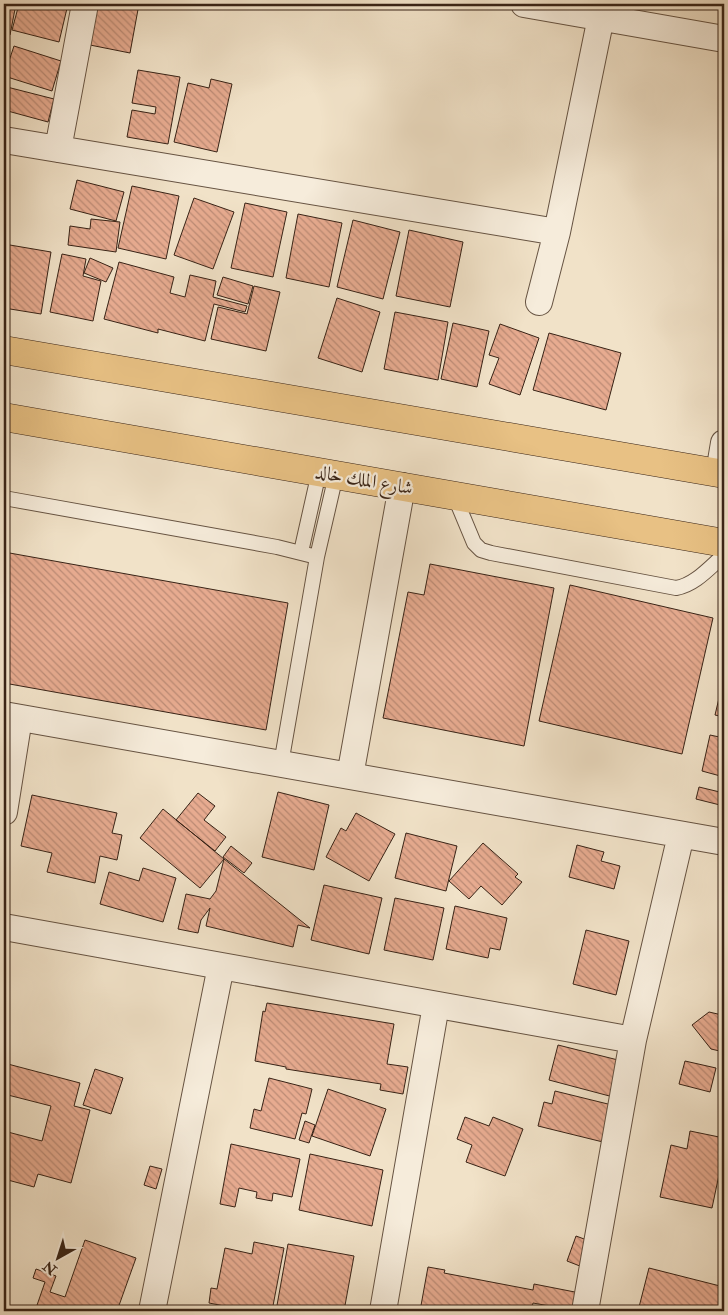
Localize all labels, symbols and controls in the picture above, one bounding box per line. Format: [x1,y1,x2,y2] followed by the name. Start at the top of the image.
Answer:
[313,460,415,503] street label: شارع الملك خالد
[32,1232,82,1282] north arrow
[40,1257,61,1279] text: N

